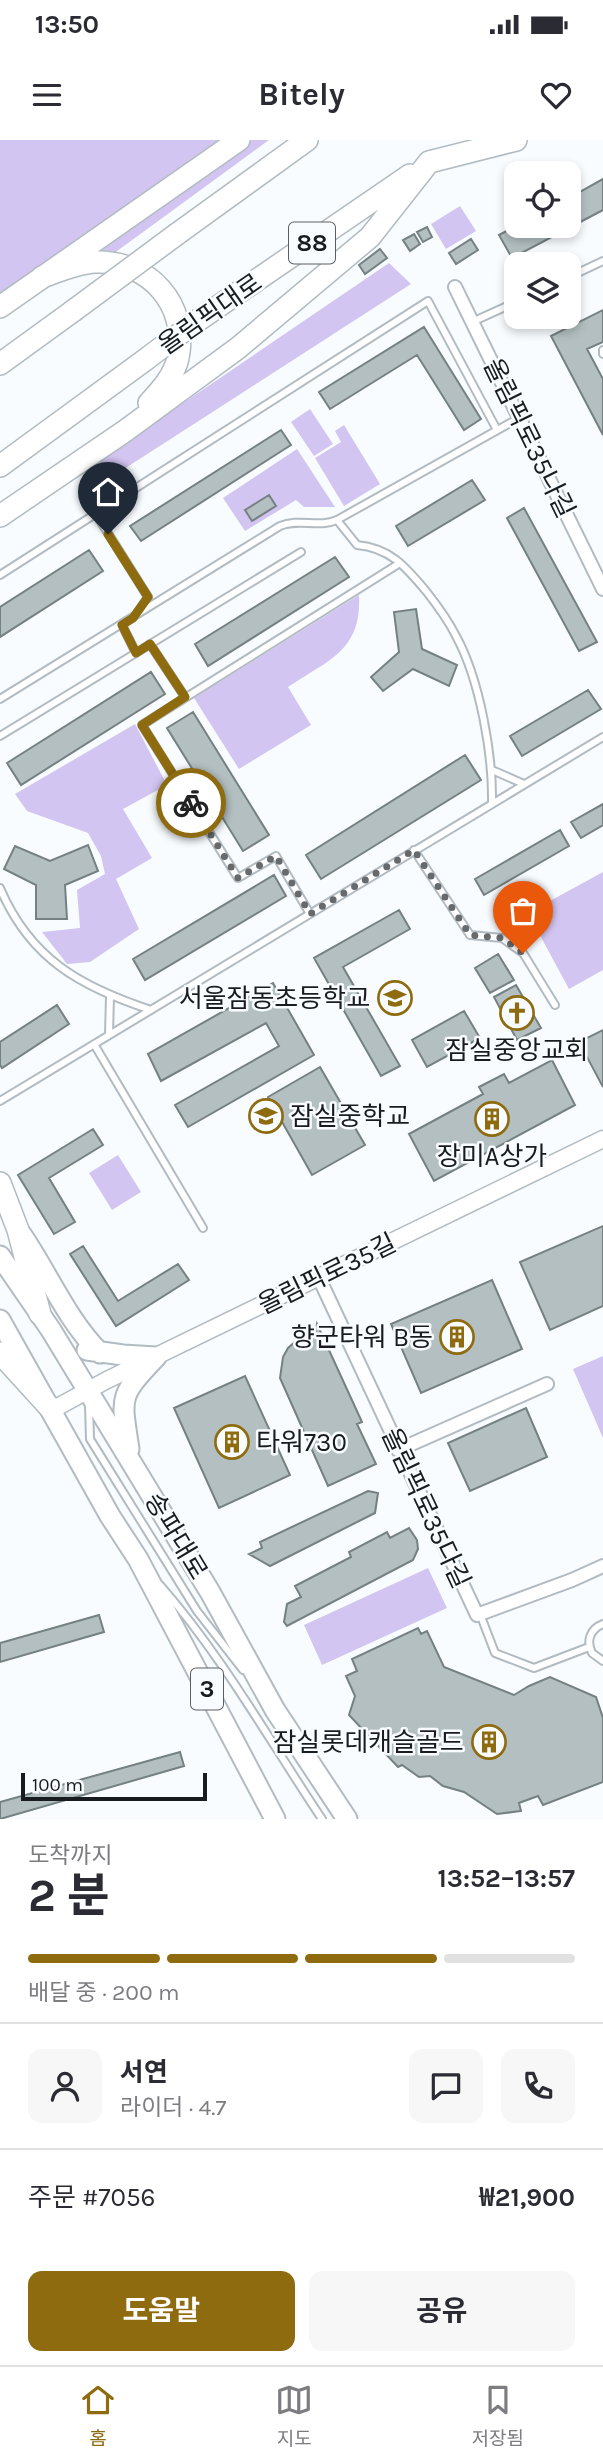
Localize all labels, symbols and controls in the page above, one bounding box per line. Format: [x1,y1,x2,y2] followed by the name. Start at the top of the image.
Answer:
[35,9,99,40] text: 13:50
[28,76,66,114] icon: menu
[258,76,345,113] text: Bitely
[537,76,575,114] icon: heart
[504,161,581,329] map controls
[504,161,581,238] button: locate
[289,222,335,264] road number: 88
[504,252,581,329] button: layers
[152,267,268,361] street label: 올림픽대로
[477,353,581,523] street label: 올림픽로35나길
[78,462,138,534] pin
[89,473,127,511] icon: home
[156,768,226,838] courier
[172,784,210,822] icon: bike
[493,881,553,953] pin
[504,892,542,930] icon: bag
[376,979,414,1017] school or university icon: 서울잠동초등학교
[179,983,370,1014] place label: 서울잠동초등학교
[498,994,536,1032] church icon: 잠실중앙교회
[445,1035,589,1066] place label: 잠실중앙교회
[247,1097,285,1135] school or university icon: 잠실중학교
[473,1100,511,1138] building icon: 장미A상가
[290,1101,410,1132] place label: 잠실중학교
[437,1141,547,1172] place label: 장미A상가
[253,1227,401,1321] street label: 올림픽로35길
[438,1318,476,1356] building icon: 향군타워 B동
[291,1322,433,1353] place label: 향군타워 B동
[213,1423,251,1461] building icon: 타워730
[375,1423,477,1593] street label: 올림픽로35다길
[256,1427,347,1458] place label: 타워730
[138,1487,214,1585] street label: 송파대로
[191,1668,223,1709] road number: 3
[470,1723,508,1761] building icon: 잠실롯데캐슬골드
[273,1727,464,1758] place label: 잠실롯데캐슬골드
[21,1770,206,1802] scale bar
[32,1774,83,1796] text: 100 m
[28,1842,113,1869] text: 도착까지
[438,1863,575,1894] text: 13:52–13:57
[28,1869,110,1923] text: 2 분
[28,1979,180,2006] text: 배달 중 · 200 m
[28,2049,102,2123] button: person
[409,2049,483,2123] button: chat
[501,2049,575,2123] button: phone
[120,2057,168,2088] text: 서연
[120,2094,226,2121] text: 라이더 · 4.7
[28,2182,155,2213] text: 주문 #7056
[479,2182,575,2213] text: ₩21,900
[28,2271,295,2351] button: 도움말
[309,2271,575,2351] button: 공유
[79,2381,117,2450] tab: 홈
[275,2381,313,2450] tab: 지도
[471,2381,524,2450] tab: 저장됨

